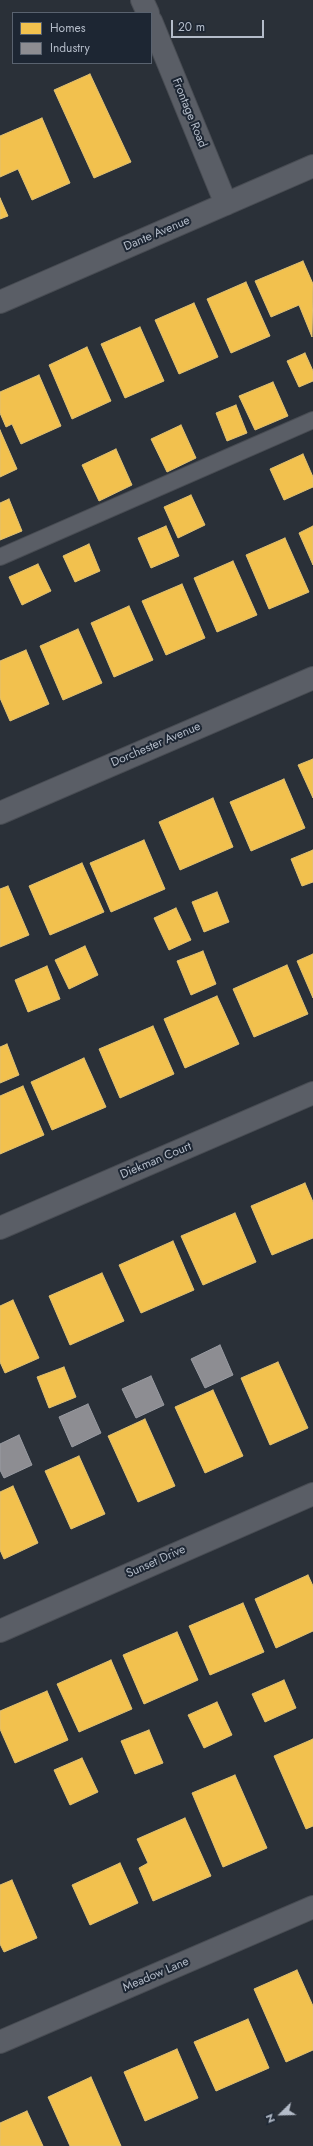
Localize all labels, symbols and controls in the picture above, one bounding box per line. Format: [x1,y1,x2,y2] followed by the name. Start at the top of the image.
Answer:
[12,12,152,64] legend
[173,12,266,38] scale bar
[178,18,205,36] text: 20 m
[50,19,86,37] text: Homes
[50,39,90,57] text: Industry
[169,76,209,150] street label: Frontage Road
[122,214,192,254] street label: Dante Avenue
[109,720,203,770] street label: Dorchester Avenue
[118,1140,194,1182] street label: Diekman Court
[124,1543,188,1581] street label: Sunset Drive
[121,1955,191,1995] street label: Meadow Lane
[261,2094,301,2134] north arrow
[261,2112,279,2126] text: N

